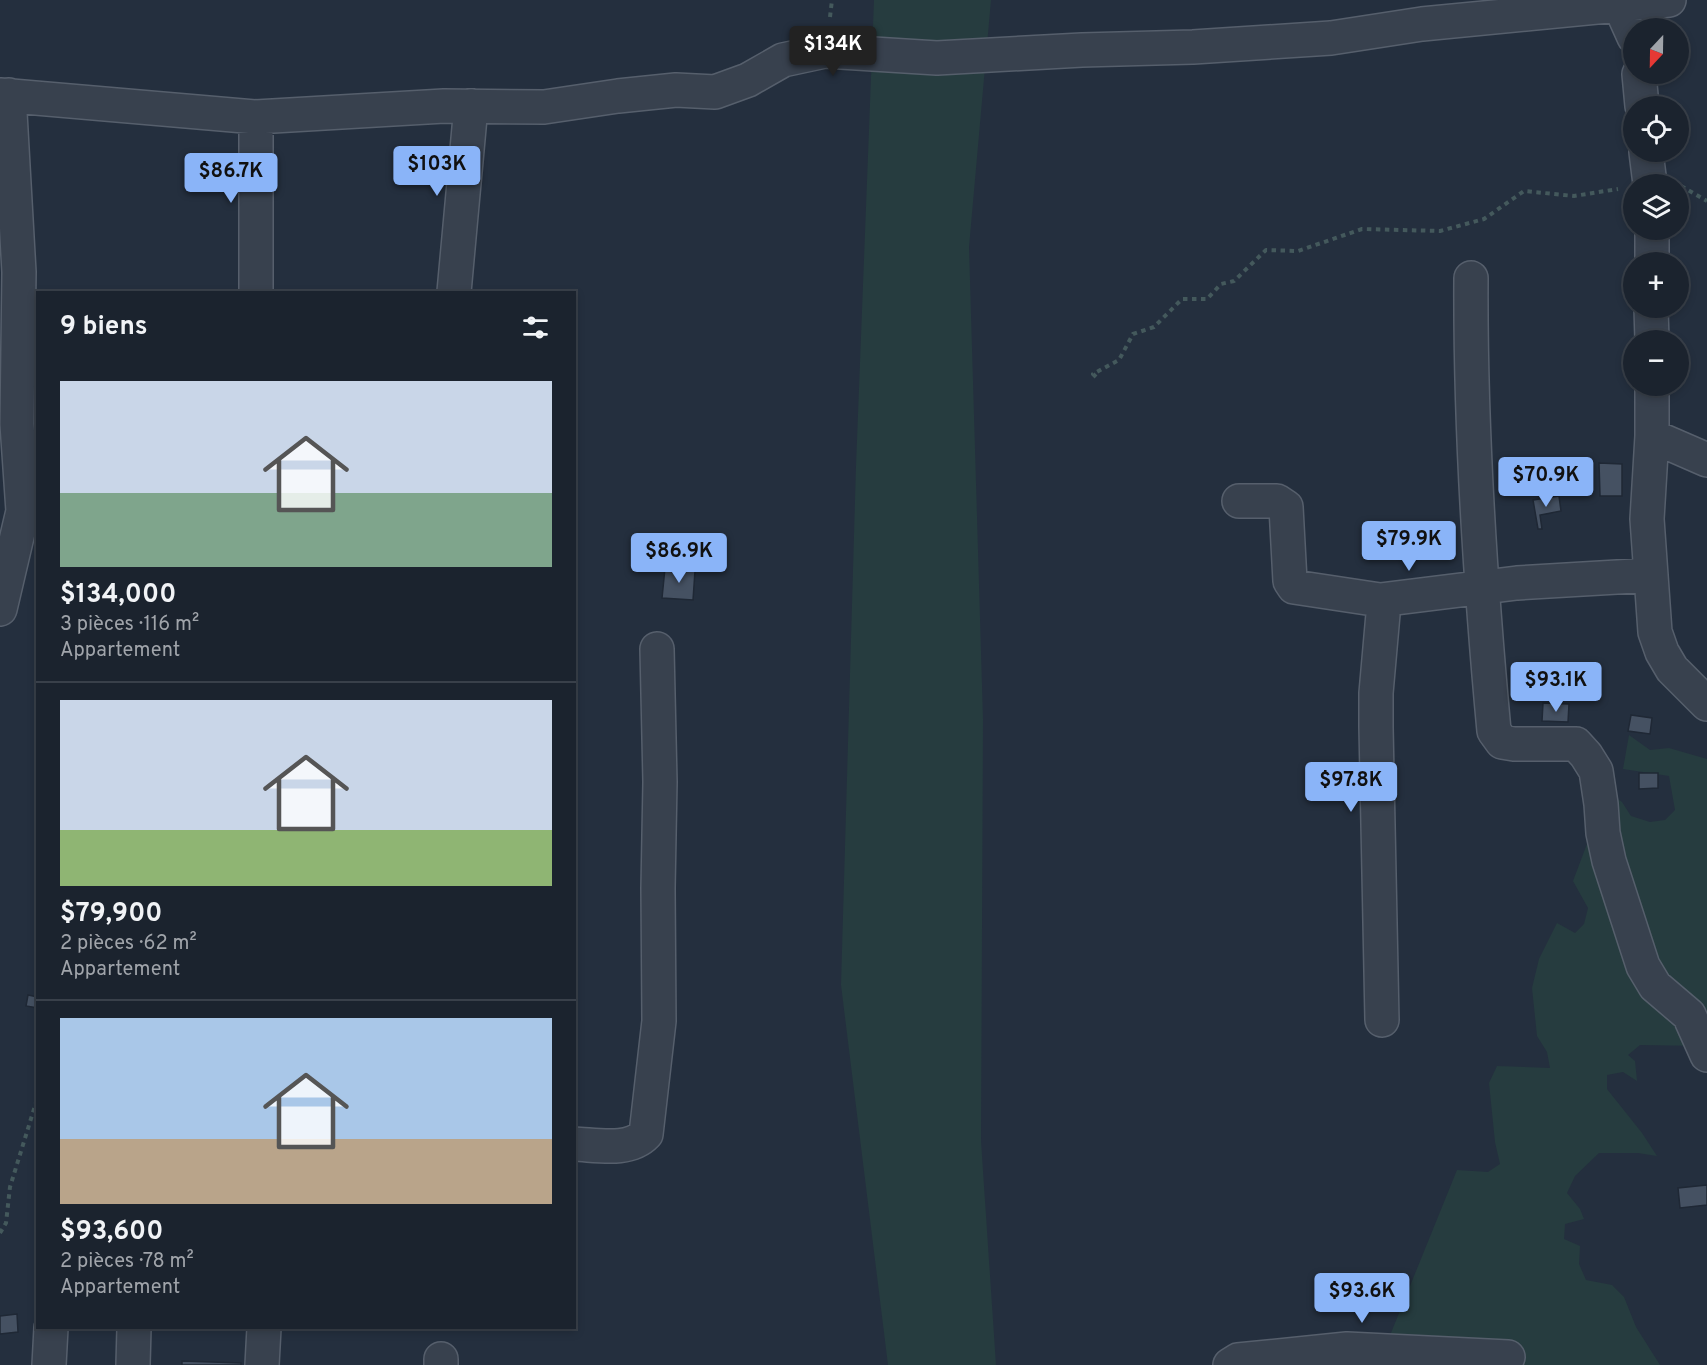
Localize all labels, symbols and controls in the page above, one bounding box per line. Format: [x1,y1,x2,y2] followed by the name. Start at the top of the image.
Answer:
[1623,18,1689,84] north arrow
[1623,18,1689,396] map controls
[791,26,875,77] pin: $134K
[803,32,863,58] text: $134K
[1623,96,1689,162] button: locate
[395,146,479,197] pin: $103K
[407,152,467,178] text: $103K
[182,153,280,204] pin: $86.7K
[199,159,263,185] text: $86.7K
[1623,174,1689,240] button: layers
[1623,252,1689,318] button: +
[60,311,148,344] text: 9 biens
[519,311,552,344] icon: filters
[1623,330,1689,396] button: −
[252,420,360,528] icon: home
[1497,457,1595,508] pin: $70.9K
[1512,463,1580,489] text: $70.9K
[1360,521,1458,572] pin: $79.9K
[1376,527,1442,553] text: $79.9K
[630,533,728,584] pin: $86.9K
[645,539,713,565] text: $86.9K
[60,579,176,612] text: $134,000
[60,612,199,638] text: 3 pièces · 116 m²
[60,638,180,664] text: Appartement
[1507,662,1605,713] pin: $93.1K
[1525,668,1587,694] text: $93.1K
[252,739,360,847] icon: home
[1302,762,1400,813] pin: $97.8K
[1319,768,1383,794] text: $97.8K
[60,898,162,931] text: $79,900
[60,931,197,957] text: 2 pièces · 62 m²
[60,957,180,983] text: Appartement
[252,1057,360,1165] icon: home
[60,1216,163,1249] text: $93,600
[60,1249,194,1275] text: 2 pièces · 78 m²
[1313,1273,1411,1324] pin: $93.6K
[60,1275,180,1301] text: Appartement
[1328,1279,1396,1305] text: $93.6K

